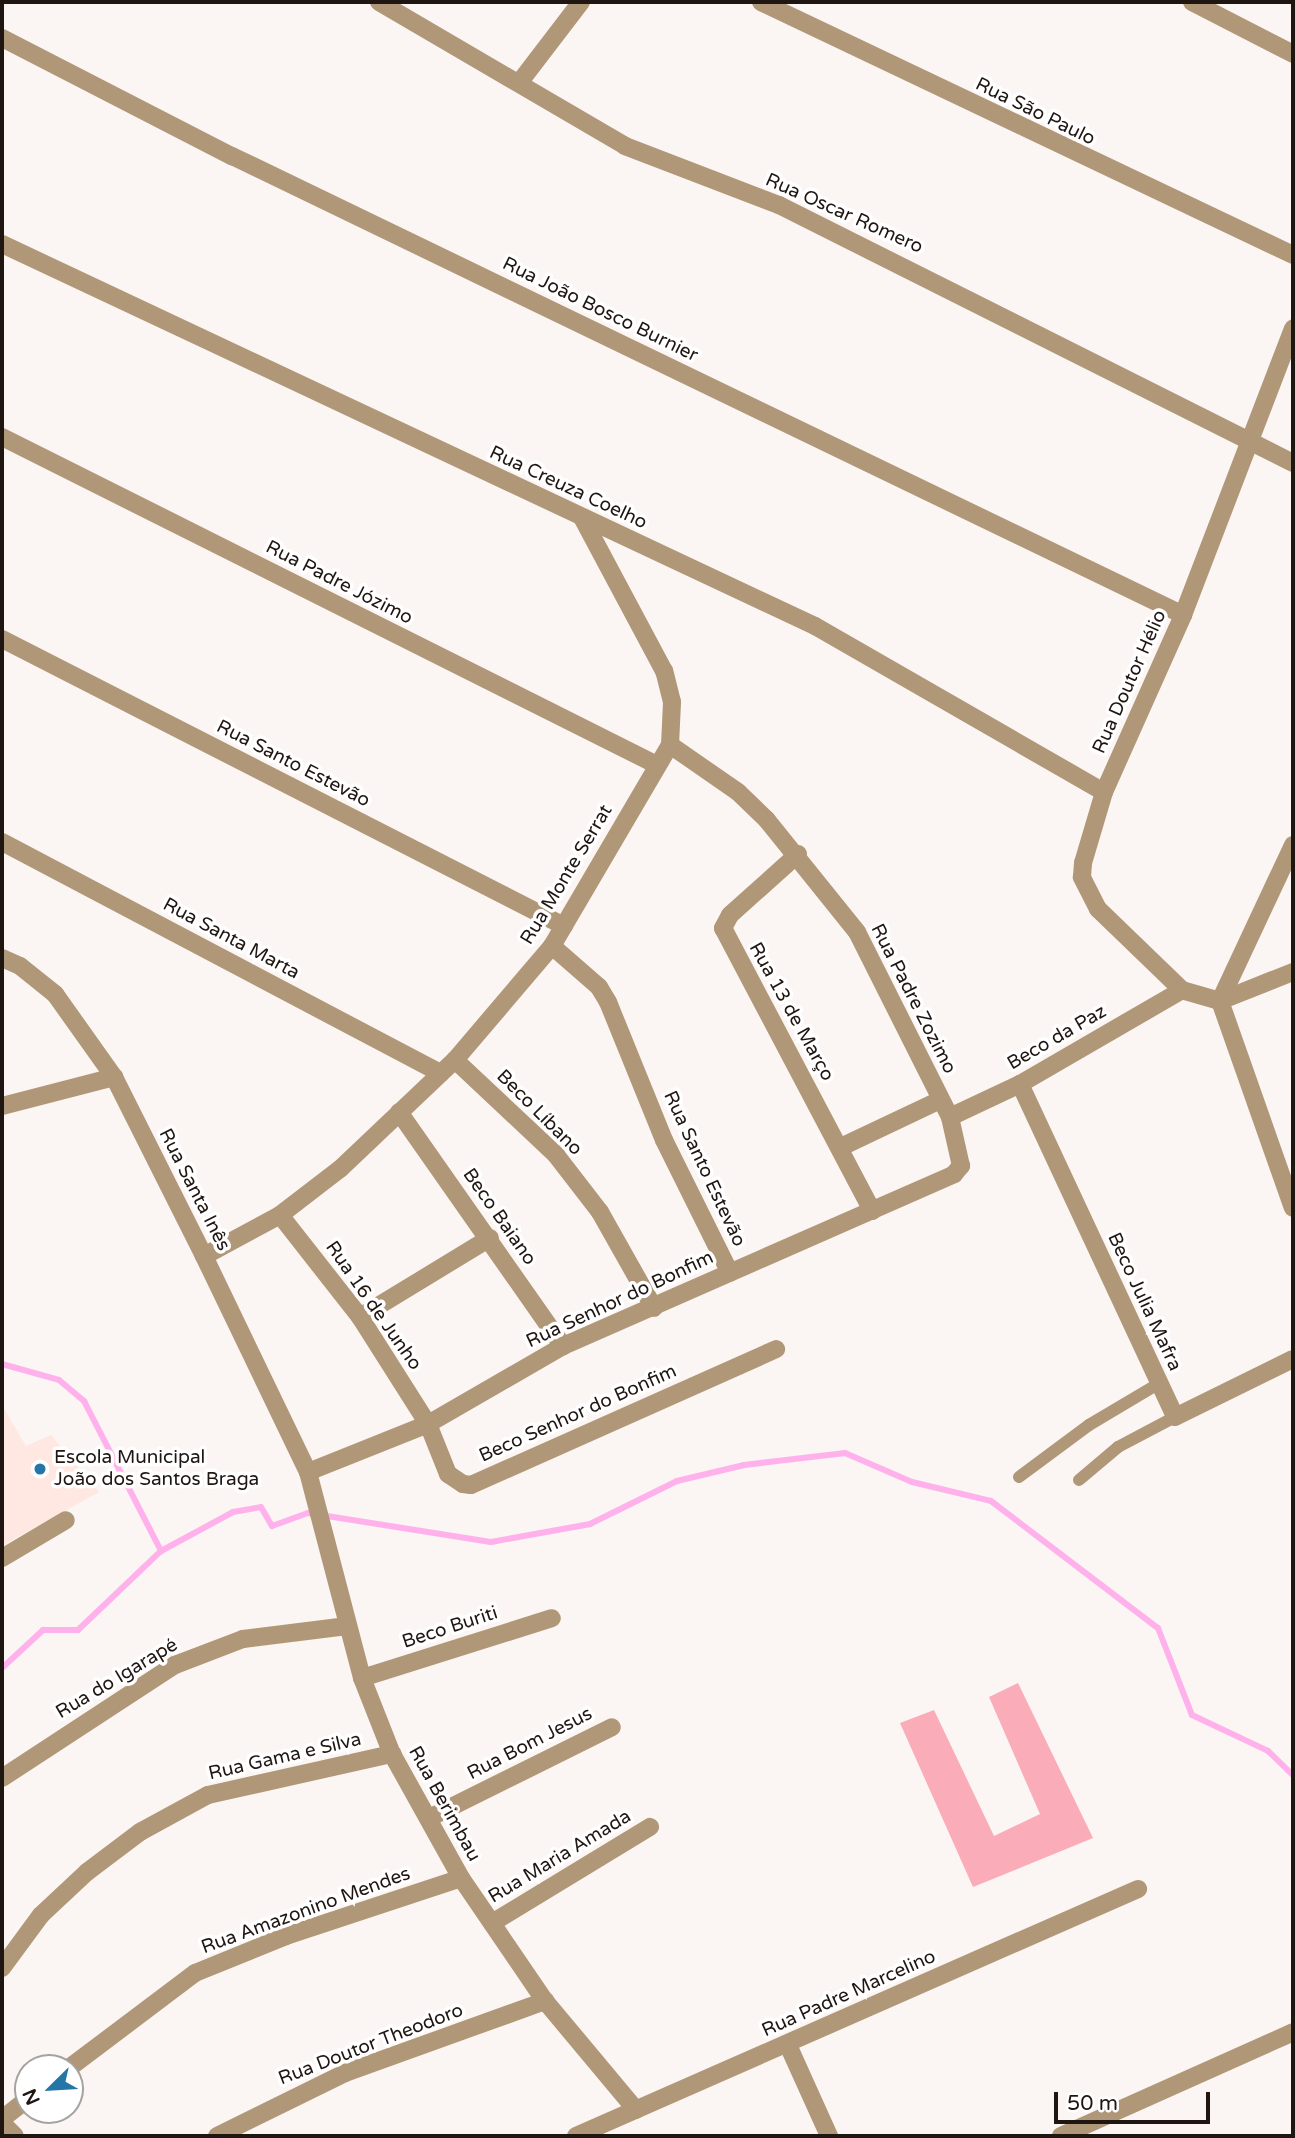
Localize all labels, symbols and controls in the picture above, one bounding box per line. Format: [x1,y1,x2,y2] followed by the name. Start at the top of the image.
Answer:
[971,73,1099,151] street label: Rua São Paulo
[762,169,926,259] street label: Rua Oscar Romero
[498,253,702,367] street label: Rua João Bosco Burnier
[486,441,650,535] street label: Rua Creuza Coelho
[262,536,416,630] street label: Rua Padre Józimo
[1088,607,1172,757] street label: Rua Doutor Hélio
[212,715,374,813] street label: Rua Santo Estevão
[516,801,618,949] street label: Rua Monte Serrat
[159,893,303,985] street label: Rua Santa Marta
[865,920,961,1078] street label: Rua Padre Zozimo
[743,939,839,1085] street label: Rua 13 de Março
[1003,1001,1111,1075] street label: Beco da Paz
[491,1065,587,1161] street label: Beco Líbano
[658,1088,750,1250] street label: Rua Santo Estevão
[153,1125,235,1255] street label: Rua Santa Inês
[457,1164,541,1270] street label: Beco Baiano
[1102,1229,1186,1375] street label: Beco Julia Mafra
[320,1237,426,1375] street label: Rua 16 de Junho
[523,1247,717,1353] street label: Rua Senhor do Bonfim
[476,1360,680,1468] street label: Beco Senhor do Bonfim
[54,1447,259,1491] place label: Escola Municipal João dos Santos Braga
[32,1461,48,1477] marker: Escola Municipal João dos Santos Braga
[399,1602,501,1654] street label: Beco Buriti
[52,1634,182,1724] street label: Rua do Igarapé
[464,1703,596,1785] street label: Rua Bom Jesus
[206,1728,364,1786] street label: Rua Gama e Silva
[403,1742,485,1866] street label: Rua Berimbau
[485,1805,635,1909] street label: Rua Maria Amada
[198,1863,414,1959] street label: Rua Amazonino Mendes
[759,1945,939,2043] street label: Rua Padre Marcelino
[275,1999,467,2091] street label: Rua Doutor Theodoro
[14,2054,84,2124] north arrow
[1057,2078,1213,2122] scale bar
[18,2085,45,2108] text: N
[1067,2091,1118,2116] text: 50 m

